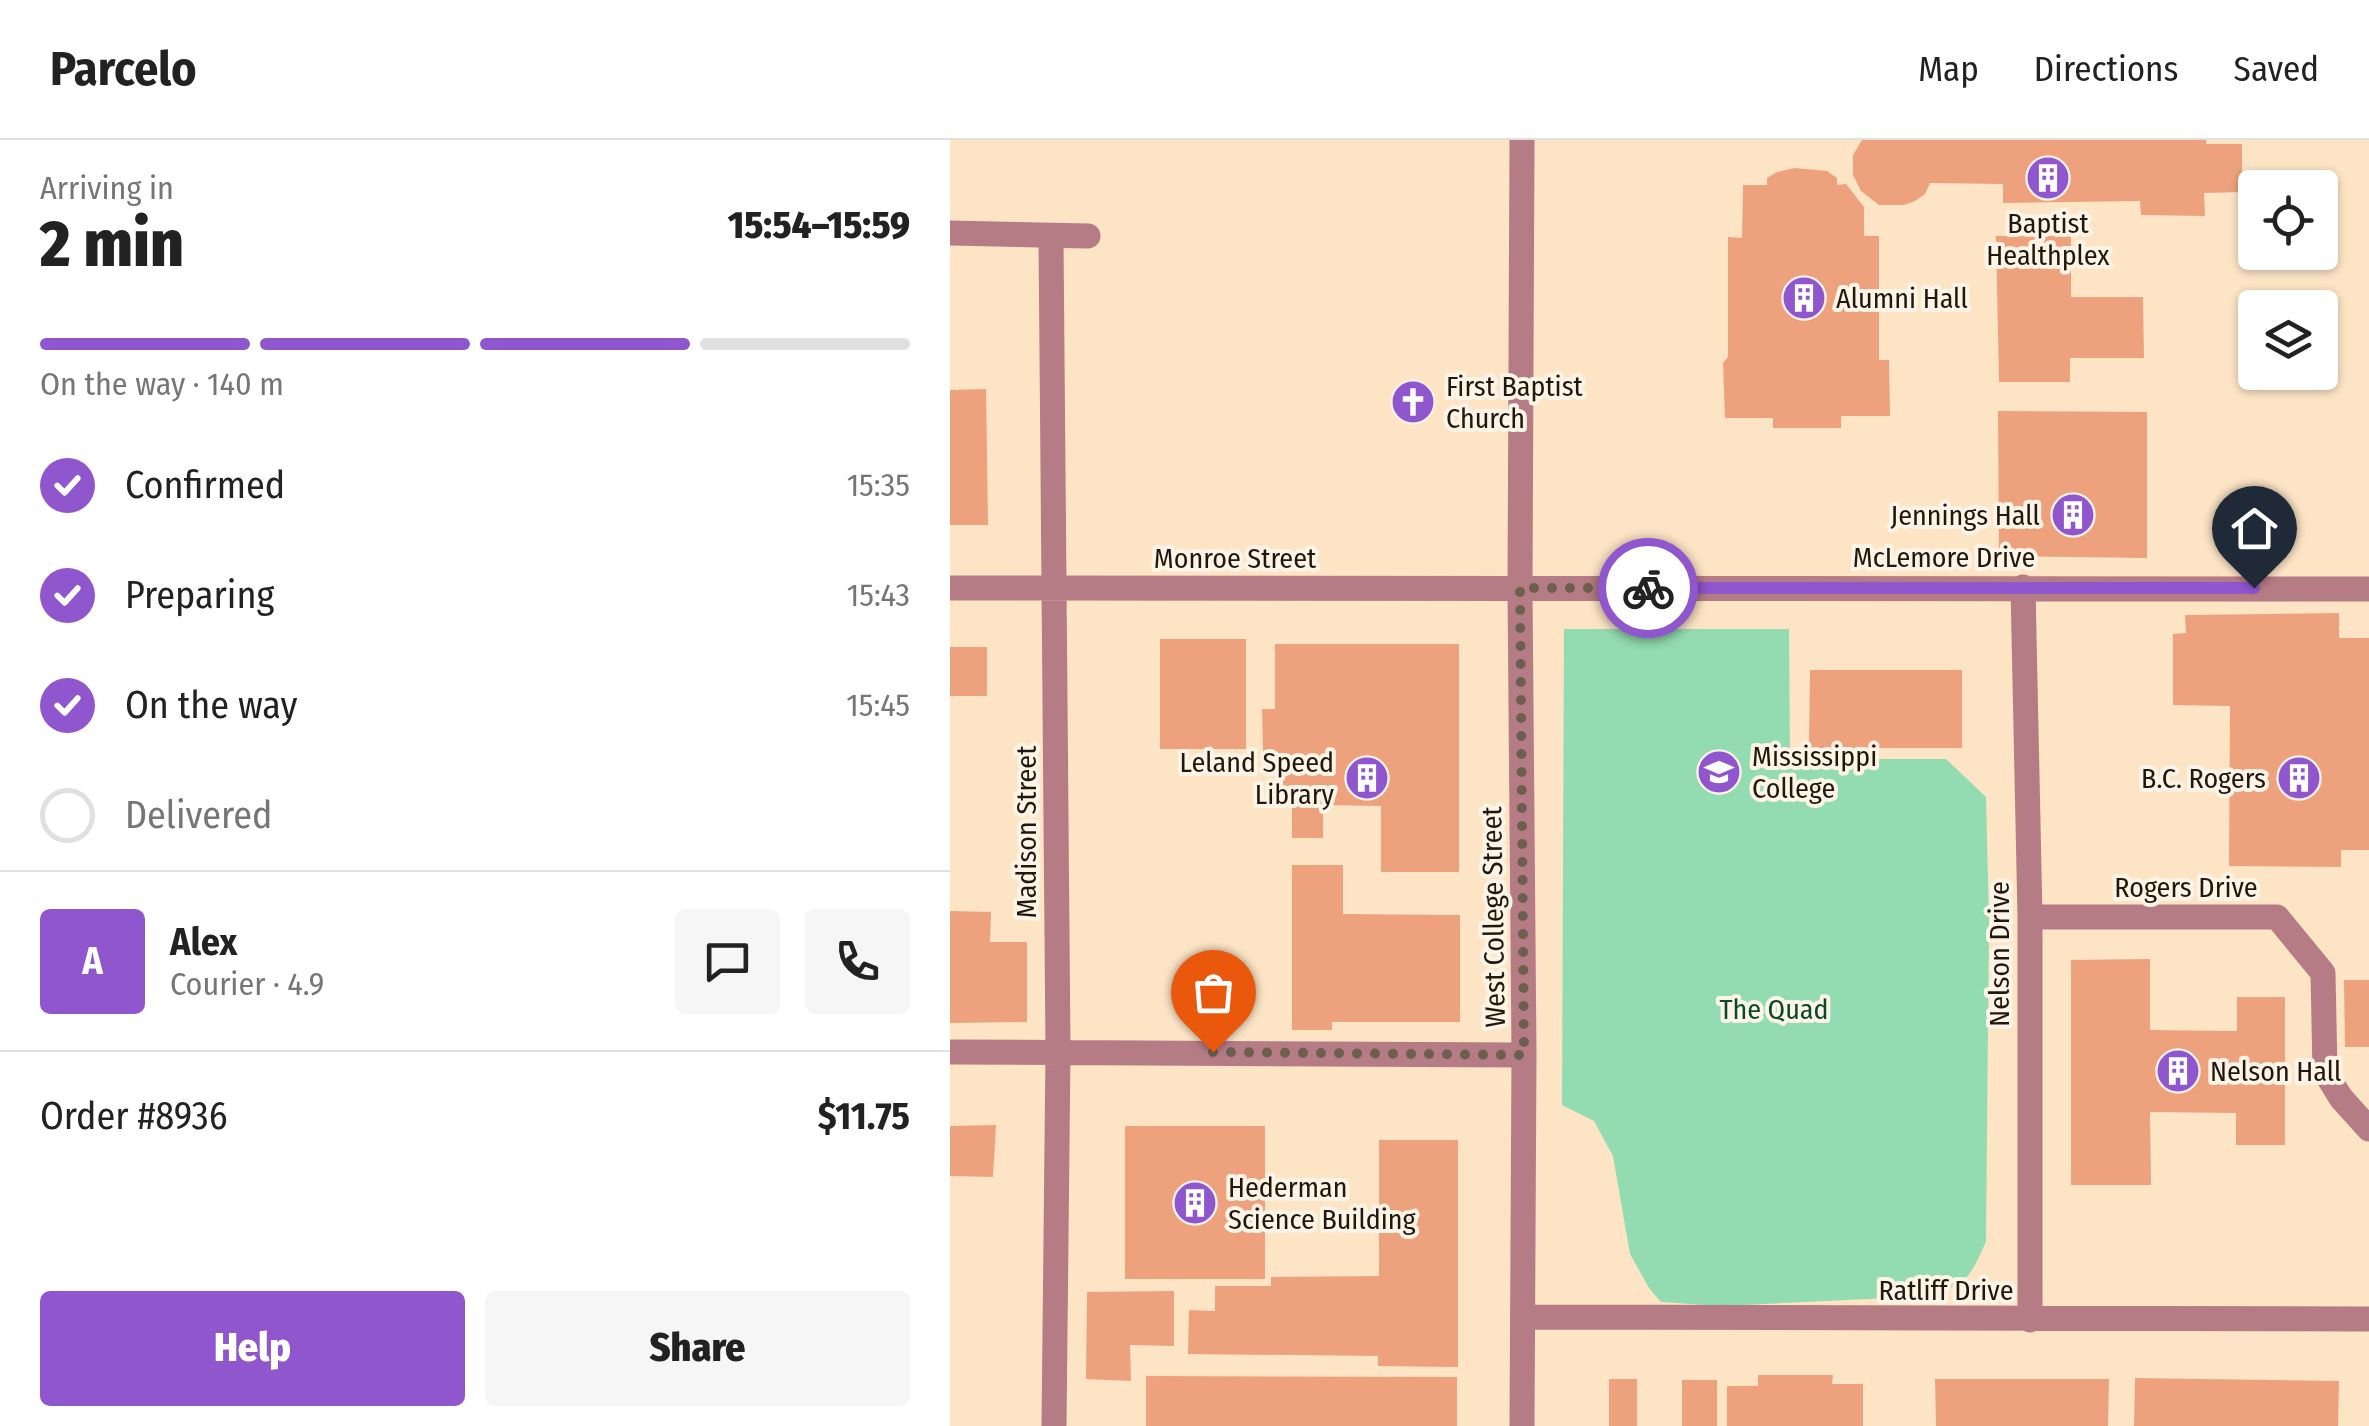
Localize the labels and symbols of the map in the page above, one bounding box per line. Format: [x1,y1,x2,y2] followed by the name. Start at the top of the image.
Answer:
[2025,155,2071,201] building icon: Baptist Healthplex
[1986,207,2110,272] place label: Baptist Healthplex
[1781,275,1827,321] building icon: Alumni Hall
[1836,282,1968,315] place label: Alumni Hall
[1446,370,1584,435] place label: First Baptist Church
[1390,379,1436,425] church icon: First Baptist Church
[2212,486,2297,589] pin
[2050,492,2096,538] building icon: Jennings Hall
[1891,499,2040,532] place label: Jennings Hall
[1598,538,1698,638] courier
[1853,541,2035,574] street label: McLemore Drive
[1154,542,1317,575] street label: Monroe Street
[1752,740,1877,805] place label: Mississippi College
[1010,745,1043,918] street label: Madison Street
[1180,746,1335,811] place label: Leland Speed Library
[1696,749,1742,795] school or university icon: Mississippi College
[1344,755,1390,801] building icon: Leland Speed Library
[2276,755,2322,801] building icon: B.C. Rogers
[2141,762,2266,795] place label: B.C. Rogers
[1475,805,1512,1028] street label: West College Street
[2114,871,2258,904] street label: Rogers Drive
[1983,881,2016,1027] street label: Nelson Drive
[1171,950,1256,1053] pin
[1719,993,1829,1026] park label: The Quad
[2155,1048,2201,1094] building icon: Nelson Hall
[2210,1055,2341,1088] place label: Nelson Hall
[1228,1171,1416,1236] place label: Hederman Science Building
[1172,1180,1218,1226] building icon: Hederman Science Building
[1878,1274,2014,1307] street label: Ratliff Drive

